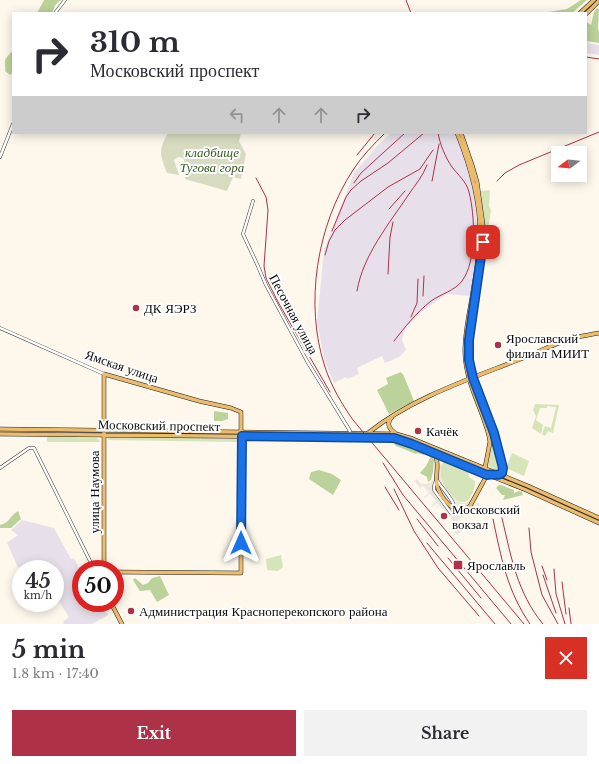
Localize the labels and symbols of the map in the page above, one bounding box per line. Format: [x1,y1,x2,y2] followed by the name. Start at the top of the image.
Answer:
[180,144,245,176] park label: кладбище Тугова гора
[551,146,587,182] north arrow
[466,225,500,259] pin
[265,271,322,357] street label: Песочная улица
[144,300,196,317] place label: ДК ЯЭРЗ
[131,303,141,313] marker: ДК ЯЭРЗ
[506,330,589,362] place label: Ярославский филиал МИИТ
[493,340,503,350] marker: Ярославский филиал МИИТ
[83,346,161,387] street label: Ямская улица
[98,416,221,435] street label: Московский проспект
[426,423,459,440] place label: Качёк
[413,426,423,436] marker: Качёк
[86,450,103,534] street label: улица Наумова
[452,501,520,533] place label: Московский вокзал
[439,511,449,521] marker: Московский вокзал
[220,522,262,564] position arrow
[467,557,525,574] place label: Ярославль
[452,559,464,571] marker: Ярославль
[72,560,124,612] speed limit sign: 50
[139,603,388,620] place label: Администрация Красноперекопского района
[126,606,136,616] marker: Администрация Красноперекопского района

